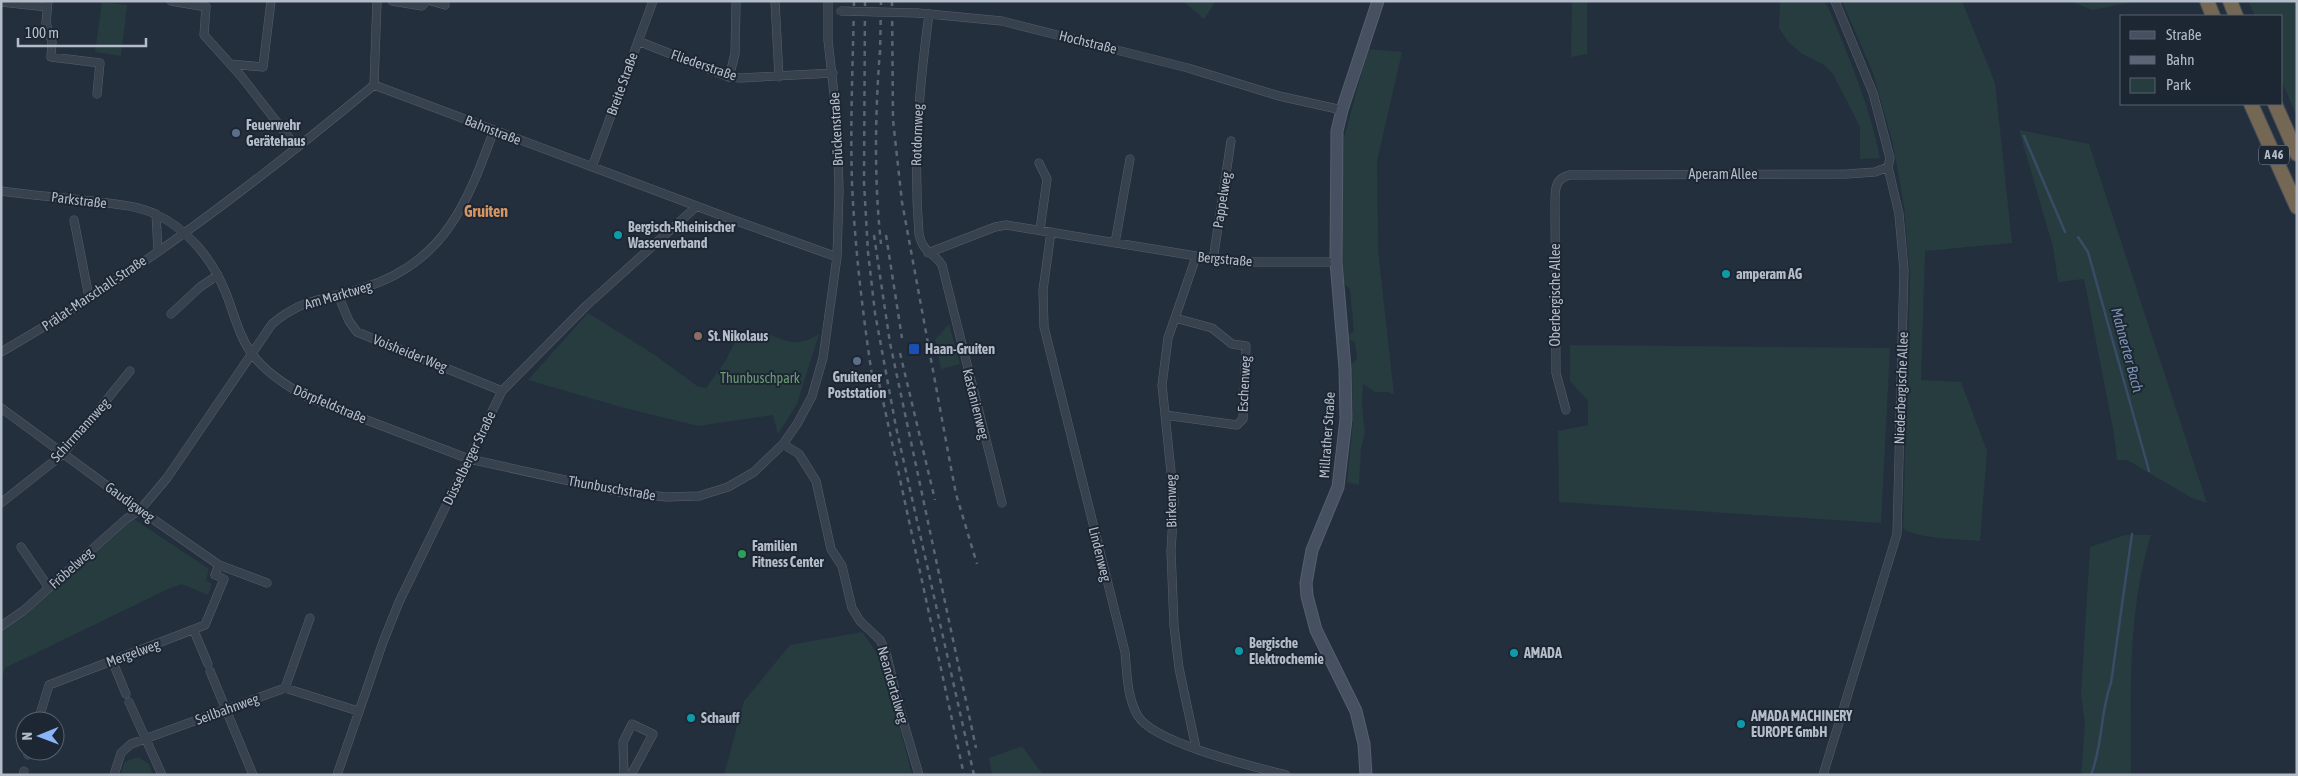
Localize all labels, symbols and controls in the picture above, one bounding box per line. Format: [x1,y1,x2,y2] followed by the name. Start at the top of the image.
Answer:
[18,15,145,47] scale bar
[2120,15,2283,105] legend
[25,24,59,41] text: 100 m
[2166,26,2202,43] text: Straße
[1057,27,1119,57] street label: Hochstraße
[669,46,739,84] street label: Fliederstraße
[603,50,641,118] street label: Breite Straße
[2166,51,2195,68] text: Bahn
[2166,76,2191,93] text: Park
[826,92,846,166] street label: Brückenstraße
[908,104,926,166] street label: Rotdornweg
[463,112,523,148] street label: Bahnstraße
[246,117,305,149] place label: Feuerwehr Gerätehaus
[230,127,242,139] marker: Feuerwehr Gerätehaus
[2259,146,2289,164] road number: A 46
[1689,166,1758,182] street label: Aperam Allee
[1210,171,1234,229] street label: Pappelweg
[50,189,108,211] street label: Parkstraße
[464,202,508,220] district label: Gruiten
[627,219,736,251] place label: Bergisch-Rheinischer Wasserverband
[612,229,624,241] marker: Bergisch-Rheinischer Wasserverband
[1547,243,1563,347] street label: Oberbergische Allee
[1197,249,1253,269] street label: Bergstraße
[39,252,149,334] street label: Prälat-Marschall-Straße
[1736,266,1803,282] place label: amperam AG
[1720,268,1732,280] marker: amperam AG
[302,278,374,312] street label: Am Marktweg
[2108,306,2147,394] water label: Mahnerter Bach
[708,328,768,344] place label: St. Nikolaus
[692,330,704,342] marker: St. Nikolaus
[371,331,449,375] street label: Voisheider Weg
[1891,331,1911,445] street label: Niederbergische Allee
[925,341,995,357] place label: Haan-Gruiten
[907,342,921,356] marker: Haan-Gruiten
[851,355,863,367] marker: Gruitener Poststation
[1235,355,1253,413] street label: Eschenweg
[959,367,993,441] street label: Kastanienweg
[828,369,886,401] place label: Gruitener Poststation
[720,370,800,386] park label: Thunbuschpark
[291,381,369,427] street label: Dörpfeldstraße
[1316,391,1338,479] street label: Millrather Straße
[47,395,113,465] street label: Schirrmannweg
[439,408,499,508] street label: Düsselberger Straße
[567,472,657,504] street label: Thunbuschstraße
[1163,474,1179,528] street label: Birkenweg
[102,479,158,525] street label: Gaudigweg
[1085,525,1115,583] street label: Lindenweg
[752,538,825,570] place label: Familien Fitness Center
[46,544,96,592] street label: Fröbelweg
[736,548,748,560] marker: Familien Fitness Center
[1249,635,1324,667] place label: Bergische Elektrochemie
[104,636,162,670] street label: Mergelweg
[874,645,912,725] street label: Neandertalweg
[1233,645,1245,657] marker: Bergische Elektrochemie
[1523,645,1562,661] place label: AMADA
[1508,647,1520,659] marker: AMADA
[193,690,261,728] street label: Seilbahnweg
[1750,708,1853,740] place label: AMADA MACHINERY EUROPE GmbH
[701,710,740,726] place label: Schauff
[15,711,65,761] north arrow
[685,712,697,724] marker: Schauff
[1735,718,1747,730] marker: AMADA MACHINERY EUROPE GmbH
[19,732,35,740] text: N

